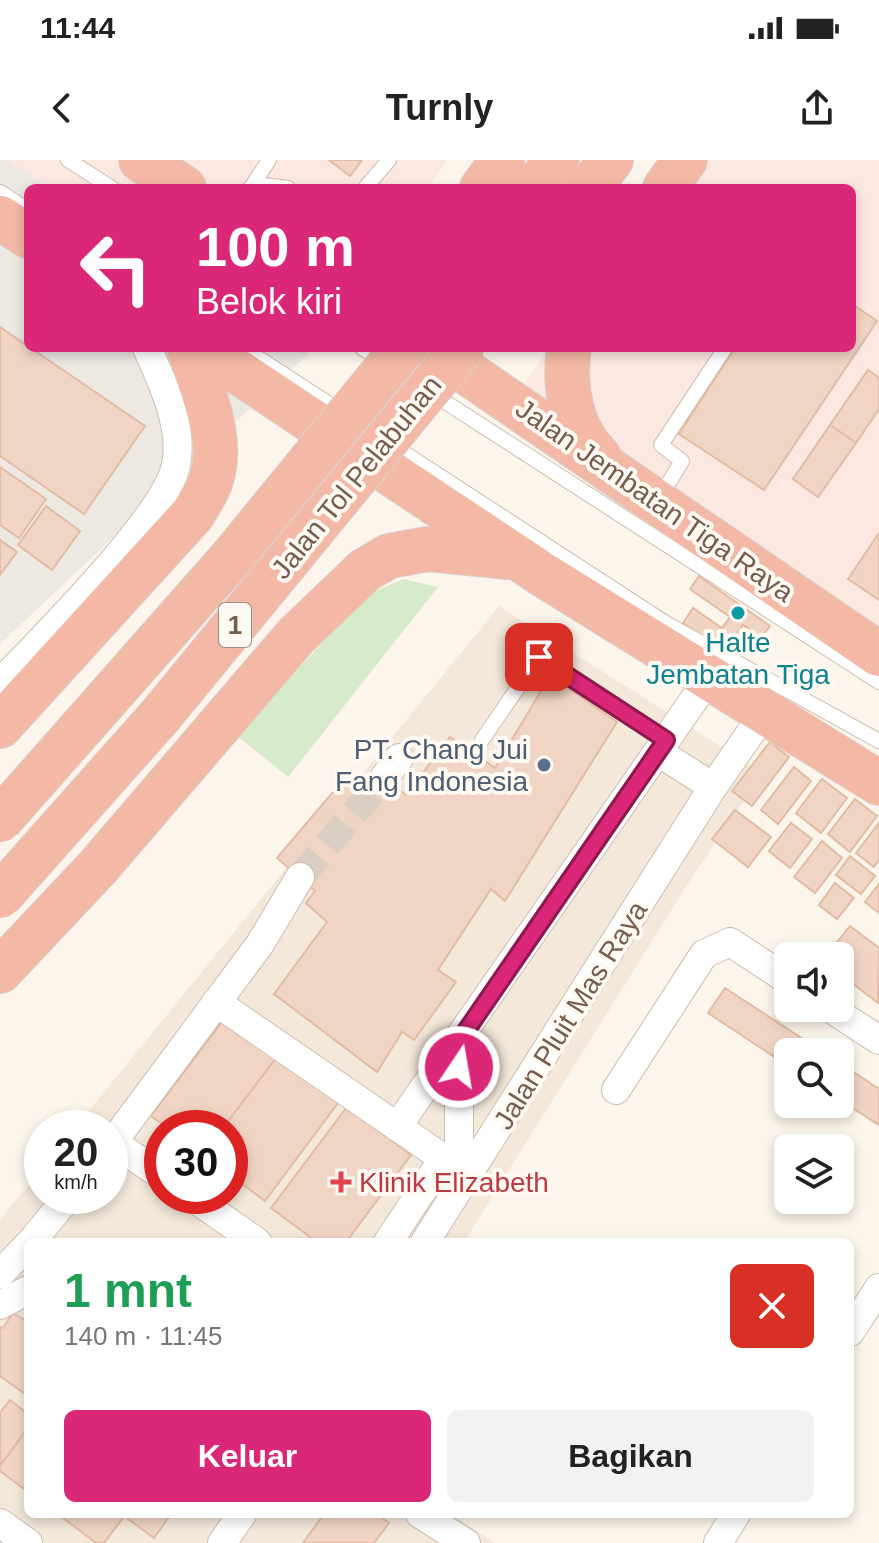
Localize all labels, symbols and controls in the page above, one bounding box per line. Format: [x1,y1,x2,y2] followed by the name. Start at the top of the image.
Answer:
[40,11,115,44] text: 11:44
[40,86,84,130] icon: back
[795,86,839,130] icon: share
[386,87,493,128] text: Turnly
[196,215,355,278] text: 100 m
[64,216,168,320] icon: left
[196,281,342,322] text: Belok kiri
[265,370,448,585] street label: Jalan Tol Pelabuhan
[510,393,800,608] street label: Jalan Jembatan Tiga Raya
[219,603,251,647] road number: 1
[729,604,747,622] marker: Halte Jembatan Tiga
[505,623,573,691] pin
[646,627,830,690] place label: Halte Jembatan Tiga
[517,635,561,679] icon: arrive
[335,734,528,797] place label: PT. Chang Jui Fang Indonesia
[535,756,553,774] marker: PT. Chang Jui Fang Indonesia
[488,895,653,1135] street label: Jalan Pluit Mas Raya
[774,942,854,1214] map controls
[774,942,854,1022] button: sound
[417,1025,501,1109] position arrow
[774,1038,854,1118] button: search
[144,1110,248,1214] speed limit sign: 30
[54,1130,98,1174] text: 20
[774,1134,854,1214] button: layers
[359,1167,549,1198] place label: Klinik Elizabeth
[54,1171,98,1193] text: km/h
[330,1171,352,1193] marker: Klinik Elizabeth
[64,1264,192,1317] text: 1 mnt
[730,1264,814,1348] button: close
[64,1321,223,1351] text: 140 m · 11:45
[64,1410,431,1502] button: Keluar
[447,1410,814,1502] button: Bagikan

